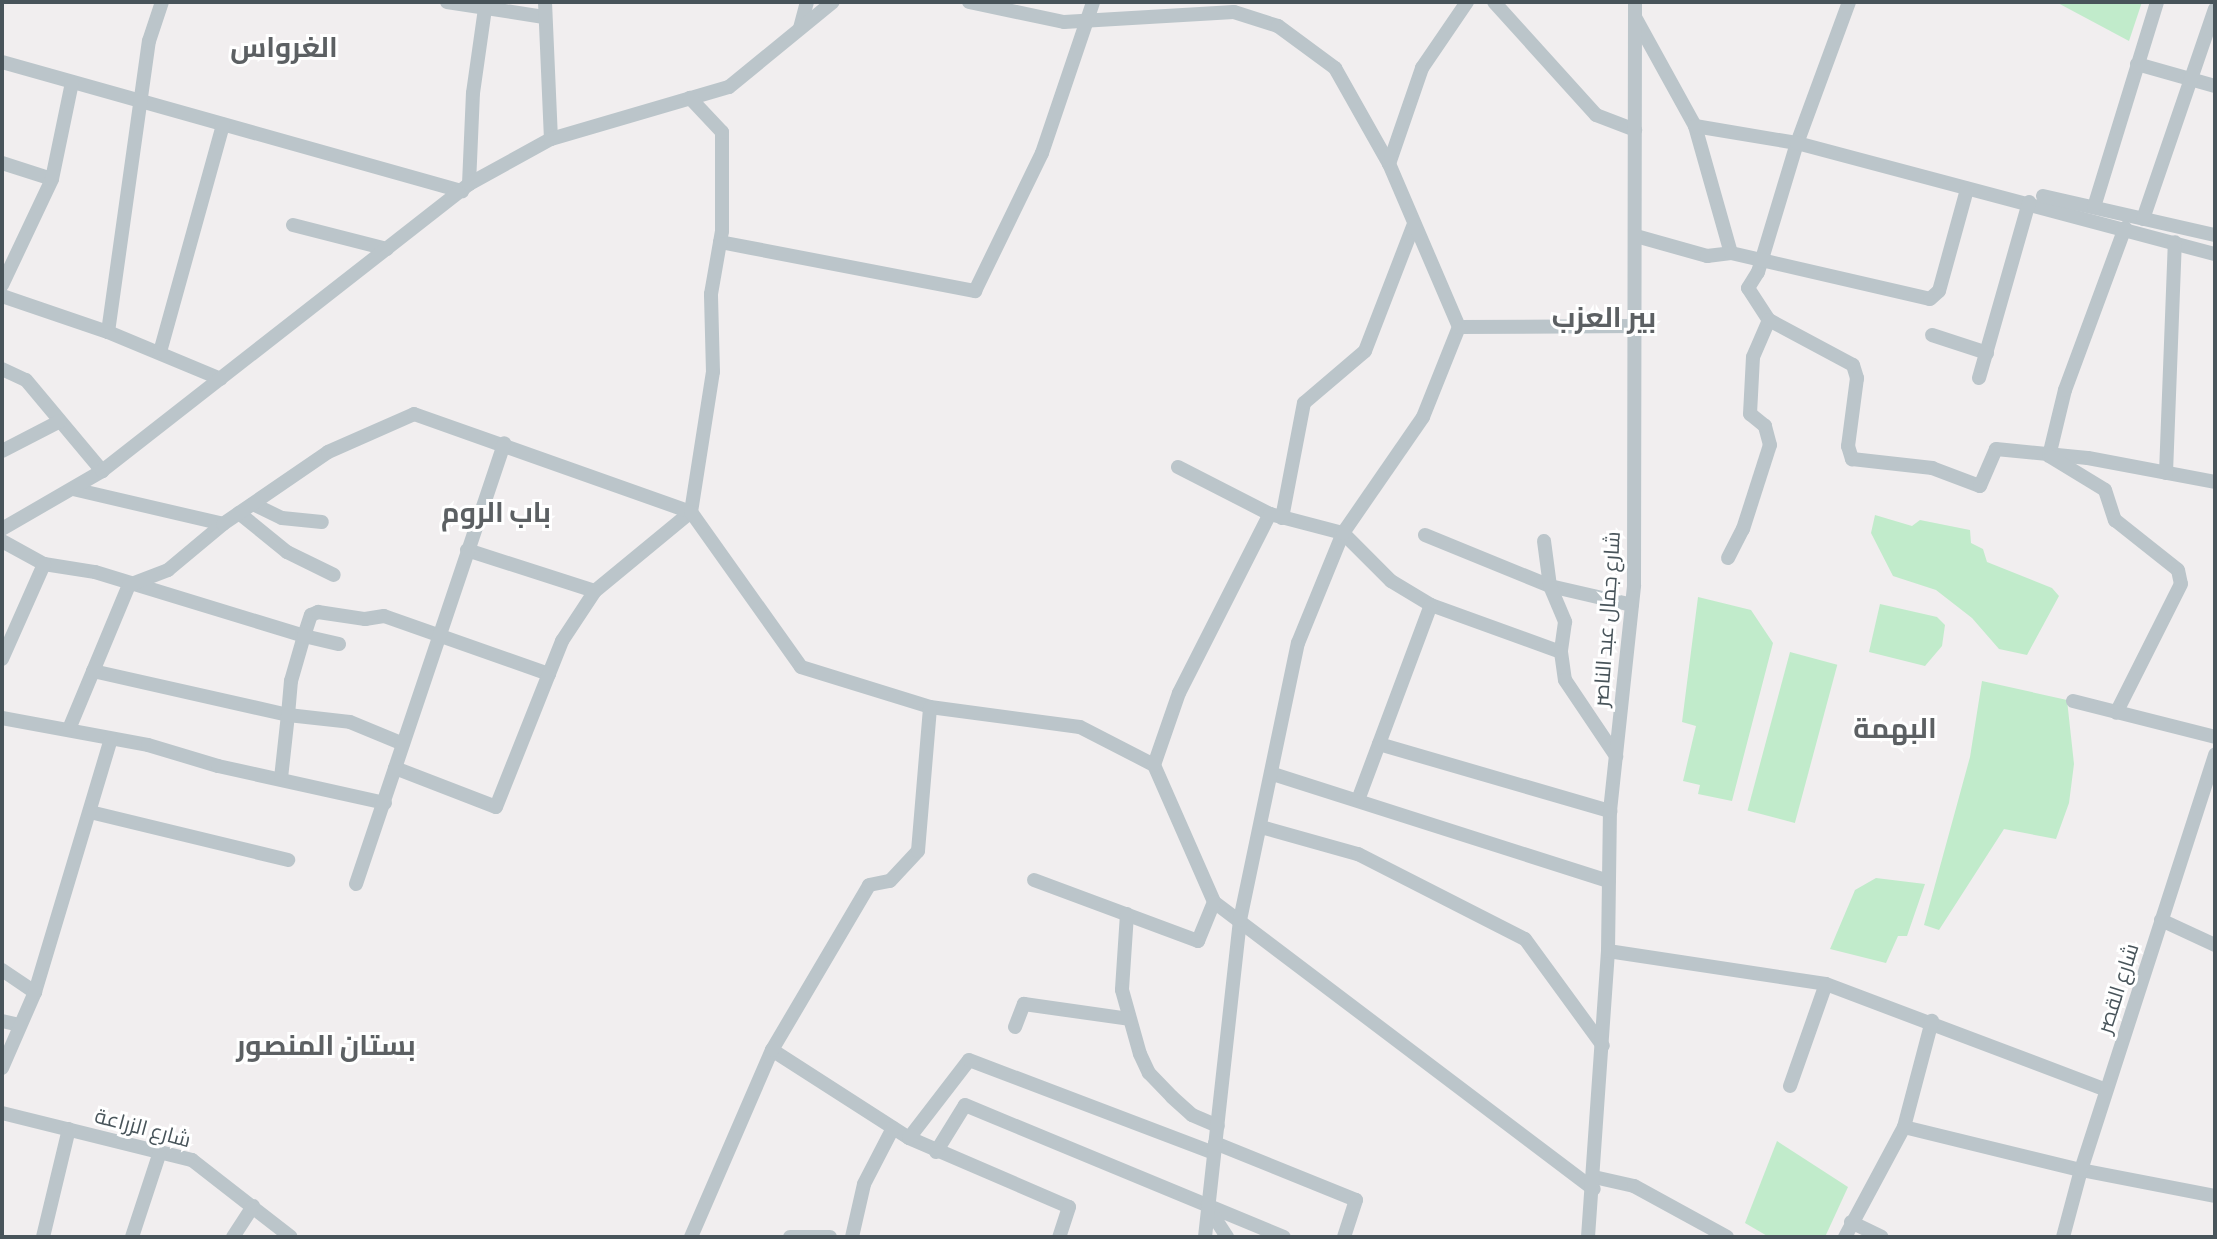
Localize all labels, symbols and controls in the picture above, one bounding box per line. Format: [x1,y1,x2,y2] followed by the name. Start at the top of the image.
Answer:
[230,29,338,63] district label: الغرواس
[1552,299,1656,333] district label: بير العزب
[441,494,551,528] district label: باب الروم
[1587,530,1625,708] street label: شارع جمال عبد الناصر
[1853,710,1937,744] district label: البهمة
[2091,940,2143,1036] street label: شارع القصر
[236,1027,416,1061] district label: بستان المنصور
[92,1102,194,1152] street label: شارع الزراعة

